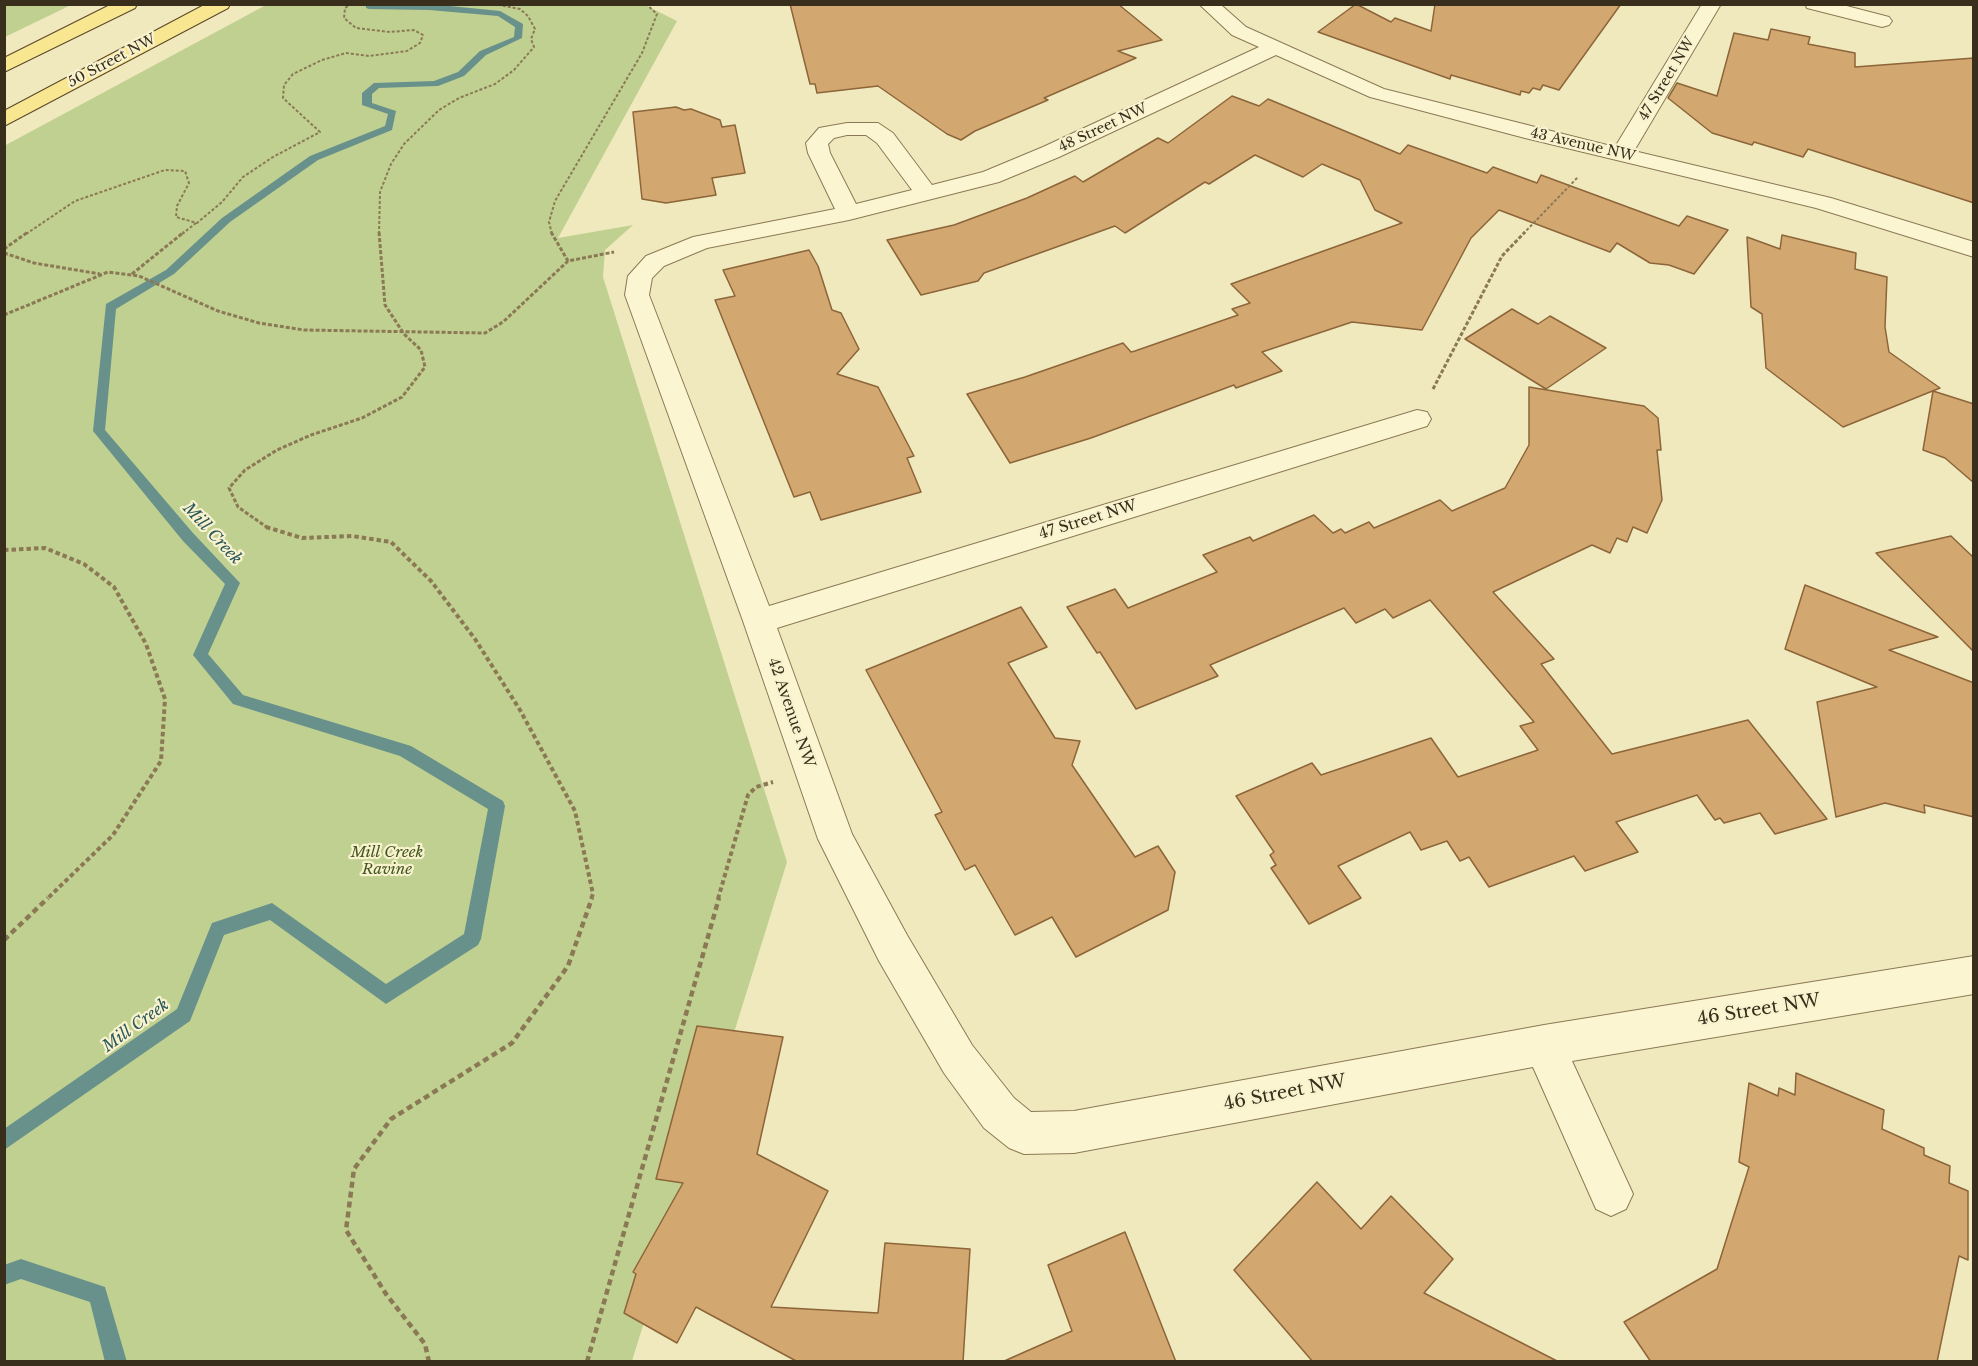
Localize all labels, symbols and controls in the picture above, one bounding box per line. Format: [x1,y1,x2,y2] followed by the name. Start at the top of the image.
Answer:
[65,31,159,91] street label: 50 Street NW
[1635,34,1699,124] street label: 47 Street NW
[1056,100,1150,156] street label: 48 Street NW
[1529,125,1637,165] street label: 43 Avenue NW
[1037,497,1139,543] street label: 47 Street NW
[179,499,245,569] water label: Mill Creek
[764,656,818,770] street label: 42 Avenue NW
[351,844,423,879] park label: Mill Creek Ravine
[1696,990,1822,1030] street label: 46 Street NW
[99,995,173,1057] water label: Mill Creek
[1222,1071,1348,1115] street label: 46 Street NW

